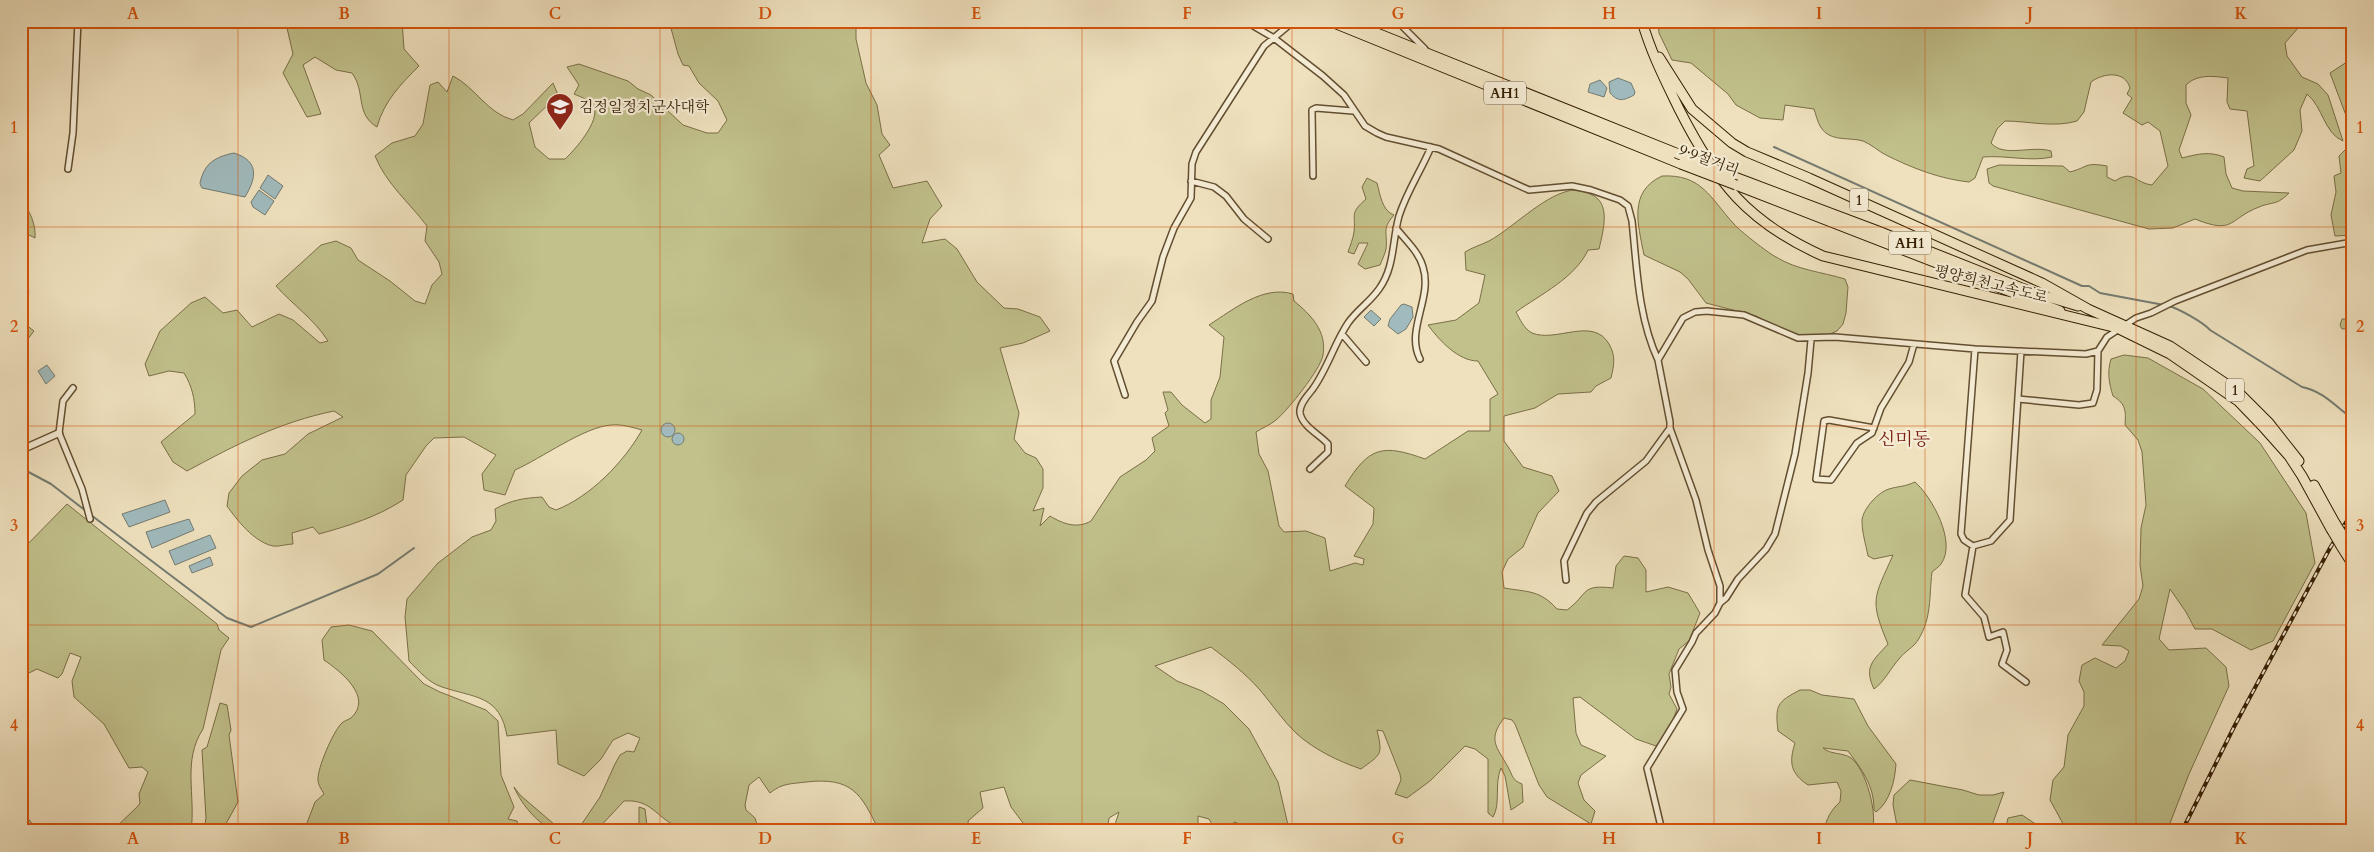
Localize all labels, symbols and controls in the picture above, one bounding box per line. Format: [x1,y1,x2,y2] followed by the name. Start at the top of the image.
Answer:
[127,3,139,25] text: A
[338,3,350,25] text: B
[549,3,561,25] text: C
[758,3,772,25] text: D
[971,3,981,25] text: E
[1182,3,1192,25] text: F
[1391,3,1405,25] text: G
[1602,3,1616,25] text: H
[1816,3,1822,25] text: I
[2025,3,2033,25] text: J
[2235,3,2248,25] text: K
[1484,82,1526,105] road number: AH1
[545,92,575,131] school or university icon: 김정일정치군사대학
[579,97,710,117] place label: 김정일정치군사대학
[10,117,18,139] text: 1
[2356,117,2364,139] text: 1
[1676,139,1742,181] street label: 9·9절거리
[1850,188,1868,212] road number: 1
[1889,232,1931,254] road number: AH1
[1932,260,2050,308] street label: 평양희천고속도로
[10,316,18,338] text: 2
[2356,316,2364,338] text: 2
[2226,378,2244,402] road number: 1
[1878,427,1930,452] district label: 신미동
[10,515,18,537] text: 3
[2356,515,2364,537] text: 3
[10,715,18,737] text: 4
[2356,715,2364,737] text: 4
[127,828,139,850] text: A
[338,828,350,850] text: B
[549,828,561,850] text: C
[758,828,772,850] text: D
[971,828,981,850] text: E
[1182,828,1192,850] text: F
[1391,828,1405,850] text: G
[1602,828,1616,850] text: H
[1816,828,1822,850] text: I
[2025,828,2033,850] text: J
[2235,828,2248,850] text: K

